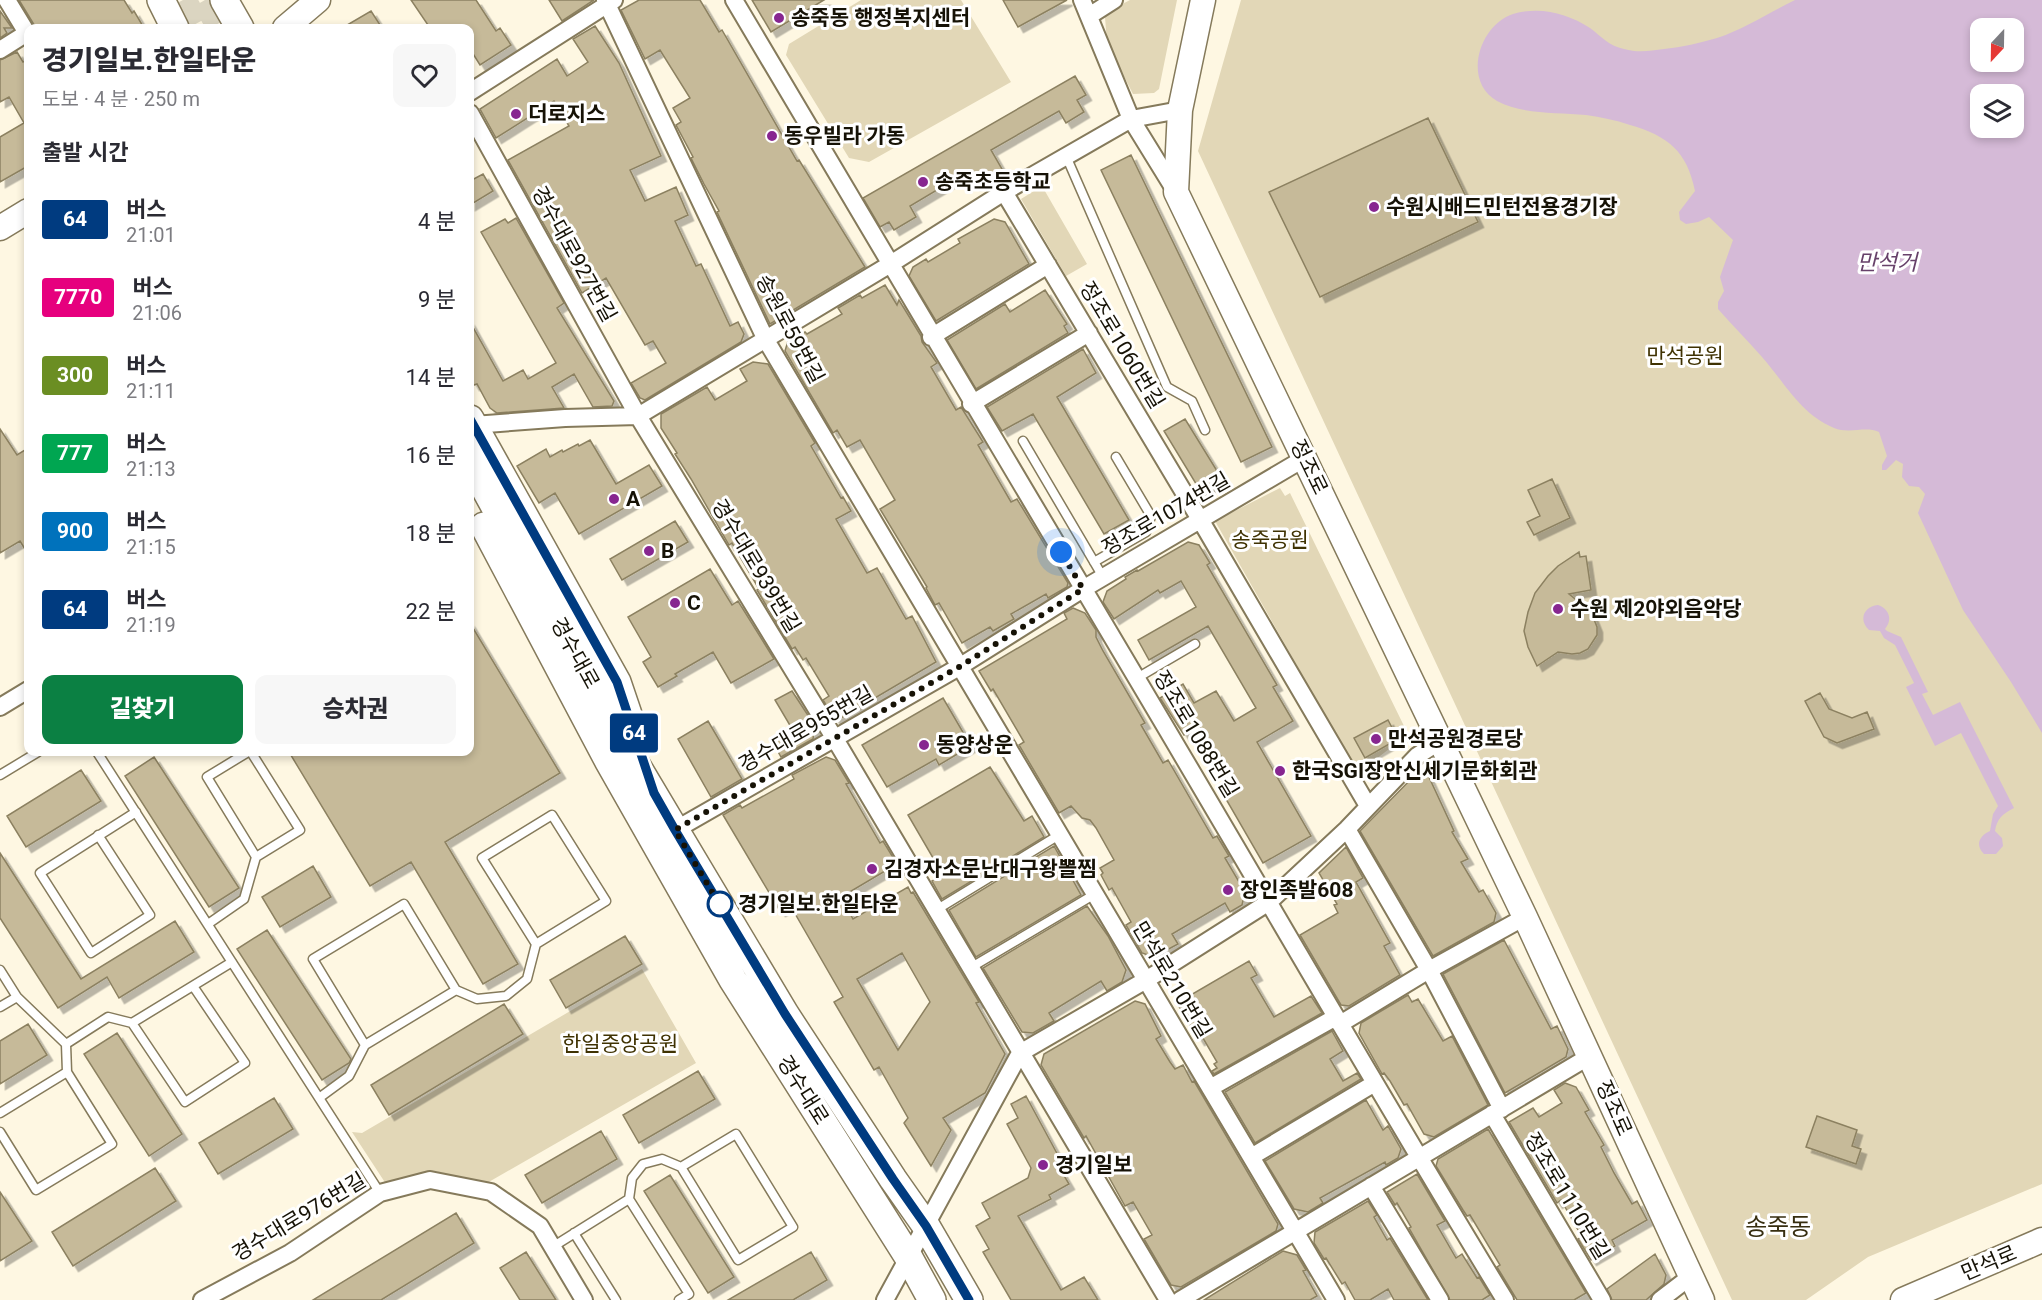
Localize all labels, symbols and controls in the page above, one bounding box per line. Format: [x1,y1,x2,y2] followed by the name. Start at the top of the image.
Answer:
[791,6,970,30] place label: 송죽동 행정복지센터
[772,11,786,25] marker: 송죽동 행정복지센터
[1970,18,2024,72] north arrow
[1970,18,2024,138] map controls
[42,44,256,77] text: 경기일보.한일타운
[393,44,456,107] button: heart
[1970,84,2024,138] button: layers
[42,87,200,111] text: 도보 · 4 분 · 250 m
[528,102,605,126] place label: 더로지스
[509,107,523,121] marker: 더로지스
[784,124,905,148] place label: 동우빌라 가동
[765,129,779,143] marker: 동우빌라 가동
[42,140,128,165] text: 출발 시간
[935,170,1051,194] place label: 송죽초등학교
[916,175,930,189] marker: 송죽초등학교
[527,182,621,326] street label: 경수대로927번길
[1386,195,1618,219] place label: 수원시배드민턴전용경기장
[126,197,166,222] text: 버스
[1367,200,1381,214] marker: 수원시배드민턴전용경기장
[63,207,87,231] text: 64
[418,209,456,234] text: 4 분
[126,223,176,247] text: 21:01
[1857,250,1919,275] water label: 만석거
[751,270,829,388] street label: 송원로59번길
[132,275,173,300] text: 버스
[1075,277,1169,413] street label: 정조로1060번길
[54,285,102,309] text: 7770
[418,287,456,312] text: 9 분
[132,301,182,325] text: 21:06
[1646,344,1724,368] park label: 만석공원
[126,353,166,378] text: 버스
[57,363,93,387] text: 300
[406,365,456,390] text: 14 분
[126,379,176,403] text: 21:11
[126,431,166,456] text: 버스
[1286,436,1332,498] street label: 정조로
[57,441,93,465] text: 777
[406,443,456,468] text: 16 분
[126,457,176,481] text: 21:13
[1098,468,1234,560] street label: 정조로1074번길
[626,487,641,511] place label: A
[607,492,621,506] marker: A
[707,495,805,637] street label: 경수대로939번길
[126,509,166,534] text: 버스
[57,519,93,543] text: 900
[406,521,456,546] text: 18 분
[1231,528,1309,552] park label: 송죽공원
[126,535,176,559] text: 21:15
[1046,537,1076,567] your location
[661,539,674,563] place label: B
[642,544,656,558] marker: B
[126,587,166,612] text: 버스
[687,591,701,615] place label: C
[668,596,682,610] marker: C
[63,597,87,621] text: 64
[1570,597,1742,621] place label: 수원 제2야외음악당
[406,599,456,624] text: 22 분
[1551,602,1565,616] marker: 수원 제2야외음악당
[126,613,176,637] text: 21:19
[546,613,604,693] street label: 경수대로
[1149,666,1243,802] street label: 정조로1088번길
[42,675,243,744] button: 길찾기
[255,675,456,744] button: 승차권
[734,681,878,777] street label: 경수대로955번길
[607,714,661,752] line badge: 64
[622,721,646,745] text: 64
[1388,727,1523,751] place label: 만석공원경로당
[1369,732,1383,746] marker: 만석공원경로당
[936,733,1013,757] place label: 동양상운
[917,738,931,752] marker: 동양상운
[1292,759,1538,783] place label: 한국SGI장안신세기문화회관
[1273,764,1287,778] marker: 한국SGI장안신세기문화회관
[884,857,1097,881] place label: 김경자소문난대구왕뽈찜
[865,862,879,876] marker: 김경자소문난대구왕뽈찜
[1240,878,1353,902] place label: 장인족발608
[1221,883,1235,897] marker: 장인족발608
[707,891,733,917] marker: 경기일보.한일타운
[738,892,899,916] place label: 경기일보.한일타운
[1128,917,1216,1043] street label: 만석로210번길
[562,1032,678,1056] park label: 한일중앙공원
[772,1051,834,1129] street label: 경수대로
[1591,1077,1637,1139] street label: 정조로
[1520,1128,1614,1264] street label: 정조로1110번길
[1055,1153,1132,1177] place label: 경기일보
[1036,1158,1050,1172] marker: 경기일보
[228,1168,370,1266] street label: 경수대로976번길
[1745,1213,1811,1241] district label: 송죽동
[1958,1241,2020,1285] street label: 만석로

